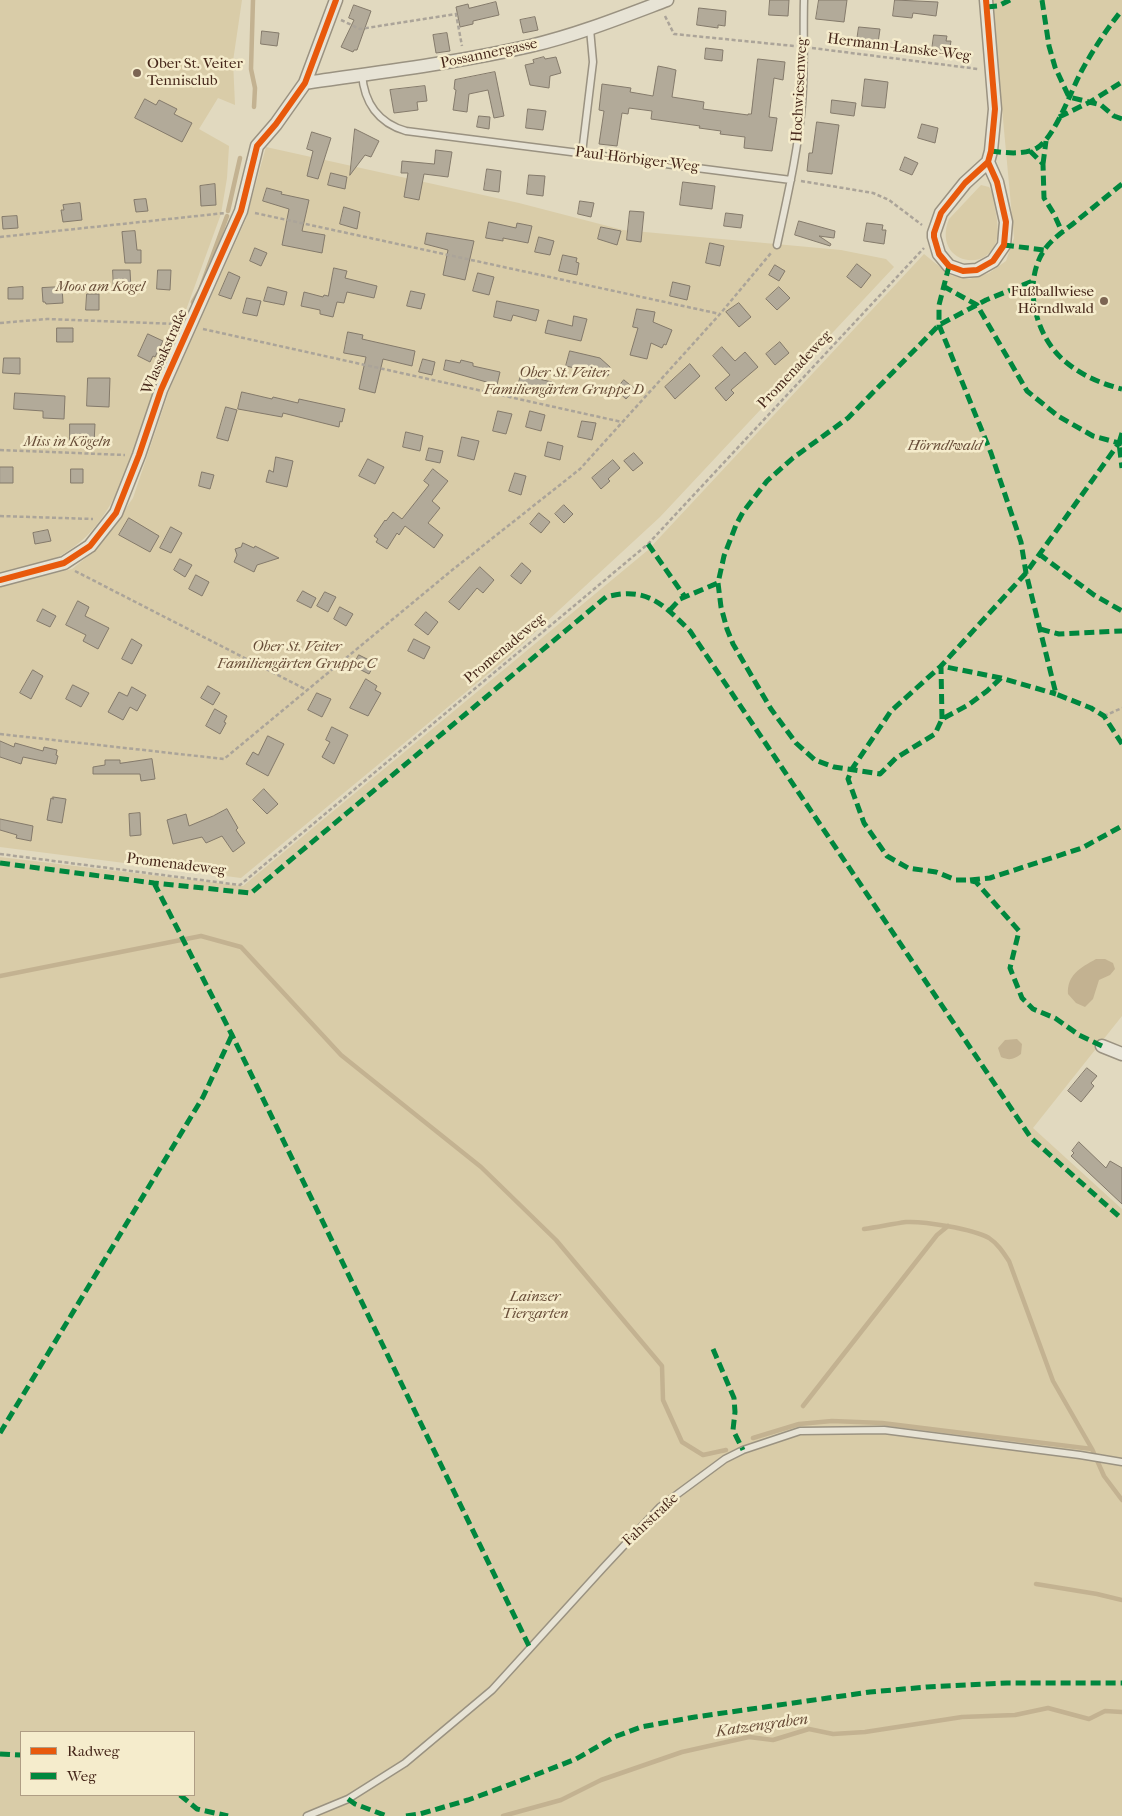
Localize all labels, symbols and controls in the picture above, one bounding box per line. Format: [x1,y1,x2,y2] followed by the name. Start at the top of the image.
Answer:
[826,30,972,66] street label: Hermann-Lanske-Weg
[439,35,539,73] street label: Possannergasse
[788,37,812,143] street label: Hochwiesenweg
[147,55,243,90] place label: Ober St. Veiter Tennisclub
[131,67,143,79] marker: Ober St. Veiter Tennisclub
[574,143,700,177] street label: Paul-Hörbiger-Weg
[55,278,145,296] park label: Moos am Kogel
[1010,283,1094,318] place label: Fußballwiese Hörndlwald
[1098,295,1110,307] marker: Fußballwiese Hörndlwald
[138,307,192,397] street label: Wlassakstraße
[754,327,836,413] street label: Promenadeweg
[484,364,644,399] park label: Ober St. Veiter Familiengärten Gruppe D
[23,433,111,451] park label: Miss in Kögeln
[908,437,982,455] park label: Hörndlwald
[461,610,549,688] street label: Promenadeweg
[217,638,377,673] park label: Ober St. Veiter Familiengärten Gruppe C
[125,850,227,880] street label: Promenadeweg
[502,1288,568,1323] park label: Lainzer Tiergarten
[619,1490,683,1550] street label: Fahrstraße
[715,1710,809,1742] water label: Katzengraben
[20,1731,195,1796] legend
[67,1742,119,1760] text: Radweg
[67,1767,96,1785] text: Weg

